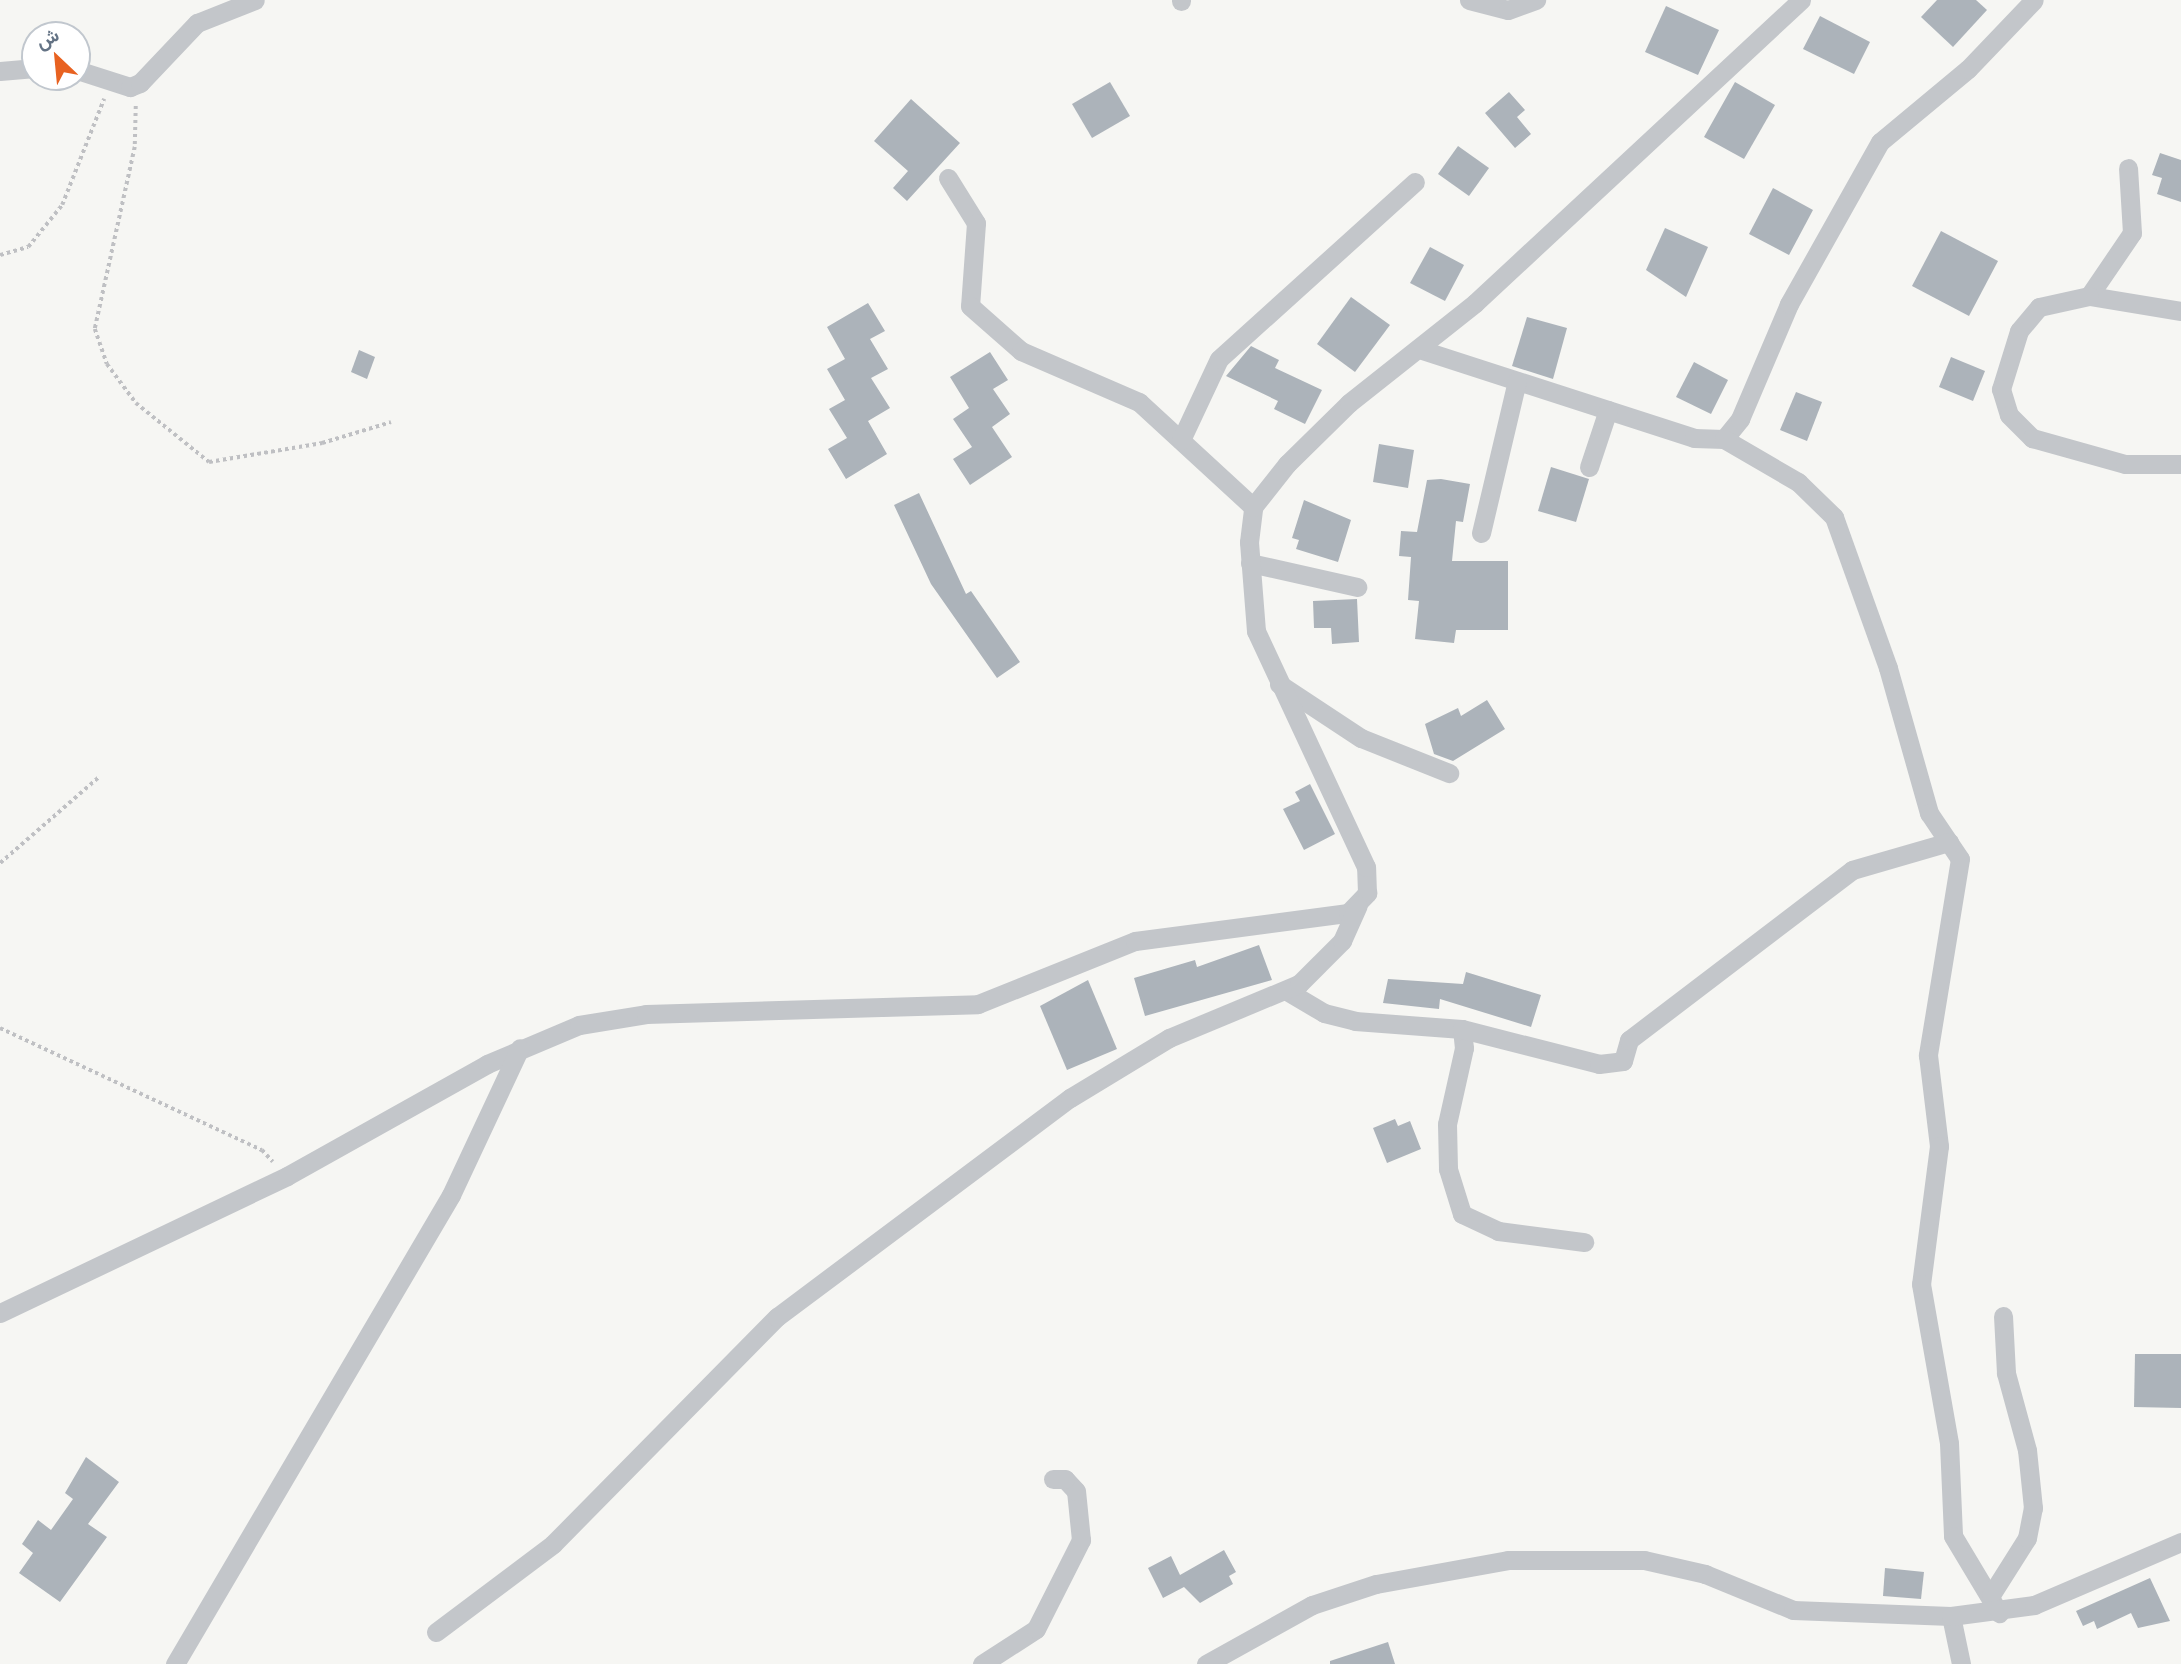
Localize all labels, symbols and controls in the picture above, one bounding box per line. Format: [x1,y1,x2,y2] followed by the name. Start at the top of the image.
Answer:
[21,21,91,91] north arrow
[32,23,63,54] text: ش

